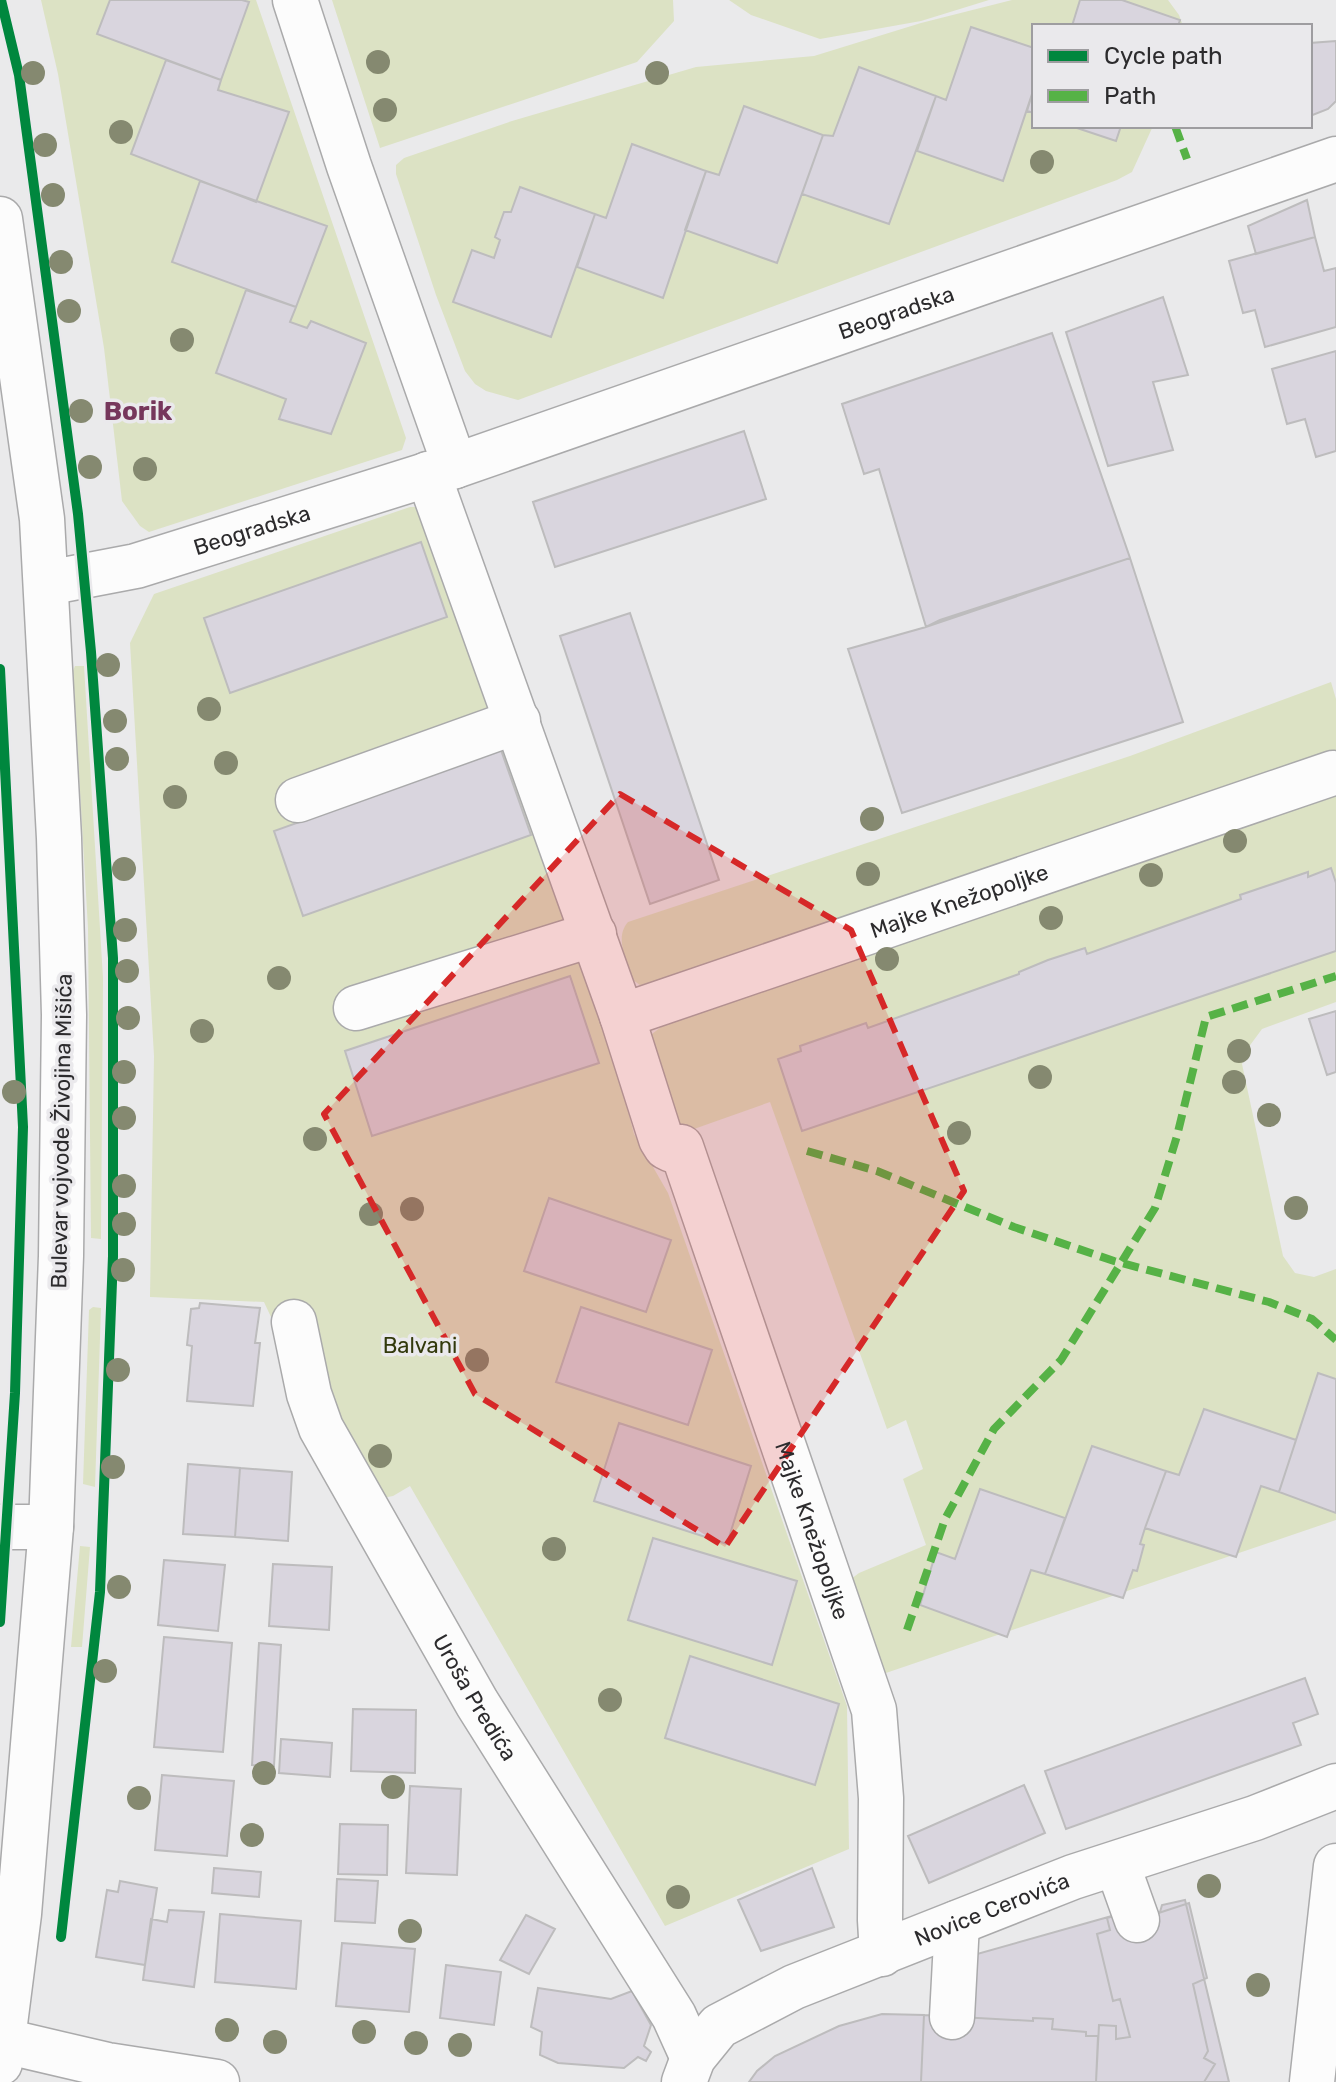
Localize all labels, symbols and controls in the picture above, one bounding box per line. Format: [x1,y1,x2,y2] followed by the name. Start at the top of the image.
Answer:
[1032,24,1312,128] legend
[1104,42,1223,70] text: Cycle path
[1104,82,1156,110] text: Path
[835,280,958,345] street label: Beogradska
[104,396,173,427] district label: Borik
[190,499,314,561] street label: Beogradska
[867,858,1052,944] street label: Majke Knežopoljke
[45,973,78,1289] street label: Bulevar vojvode Živojina Mišića
[383,1332,457,1359] park label: Balvani
[769,1438,855,1623] street label: Majke Knežopoljke
[427,1630,523,1766] street label: Uroša Predića
[911,1867,1073,1952] street label: Novice Cerovića

